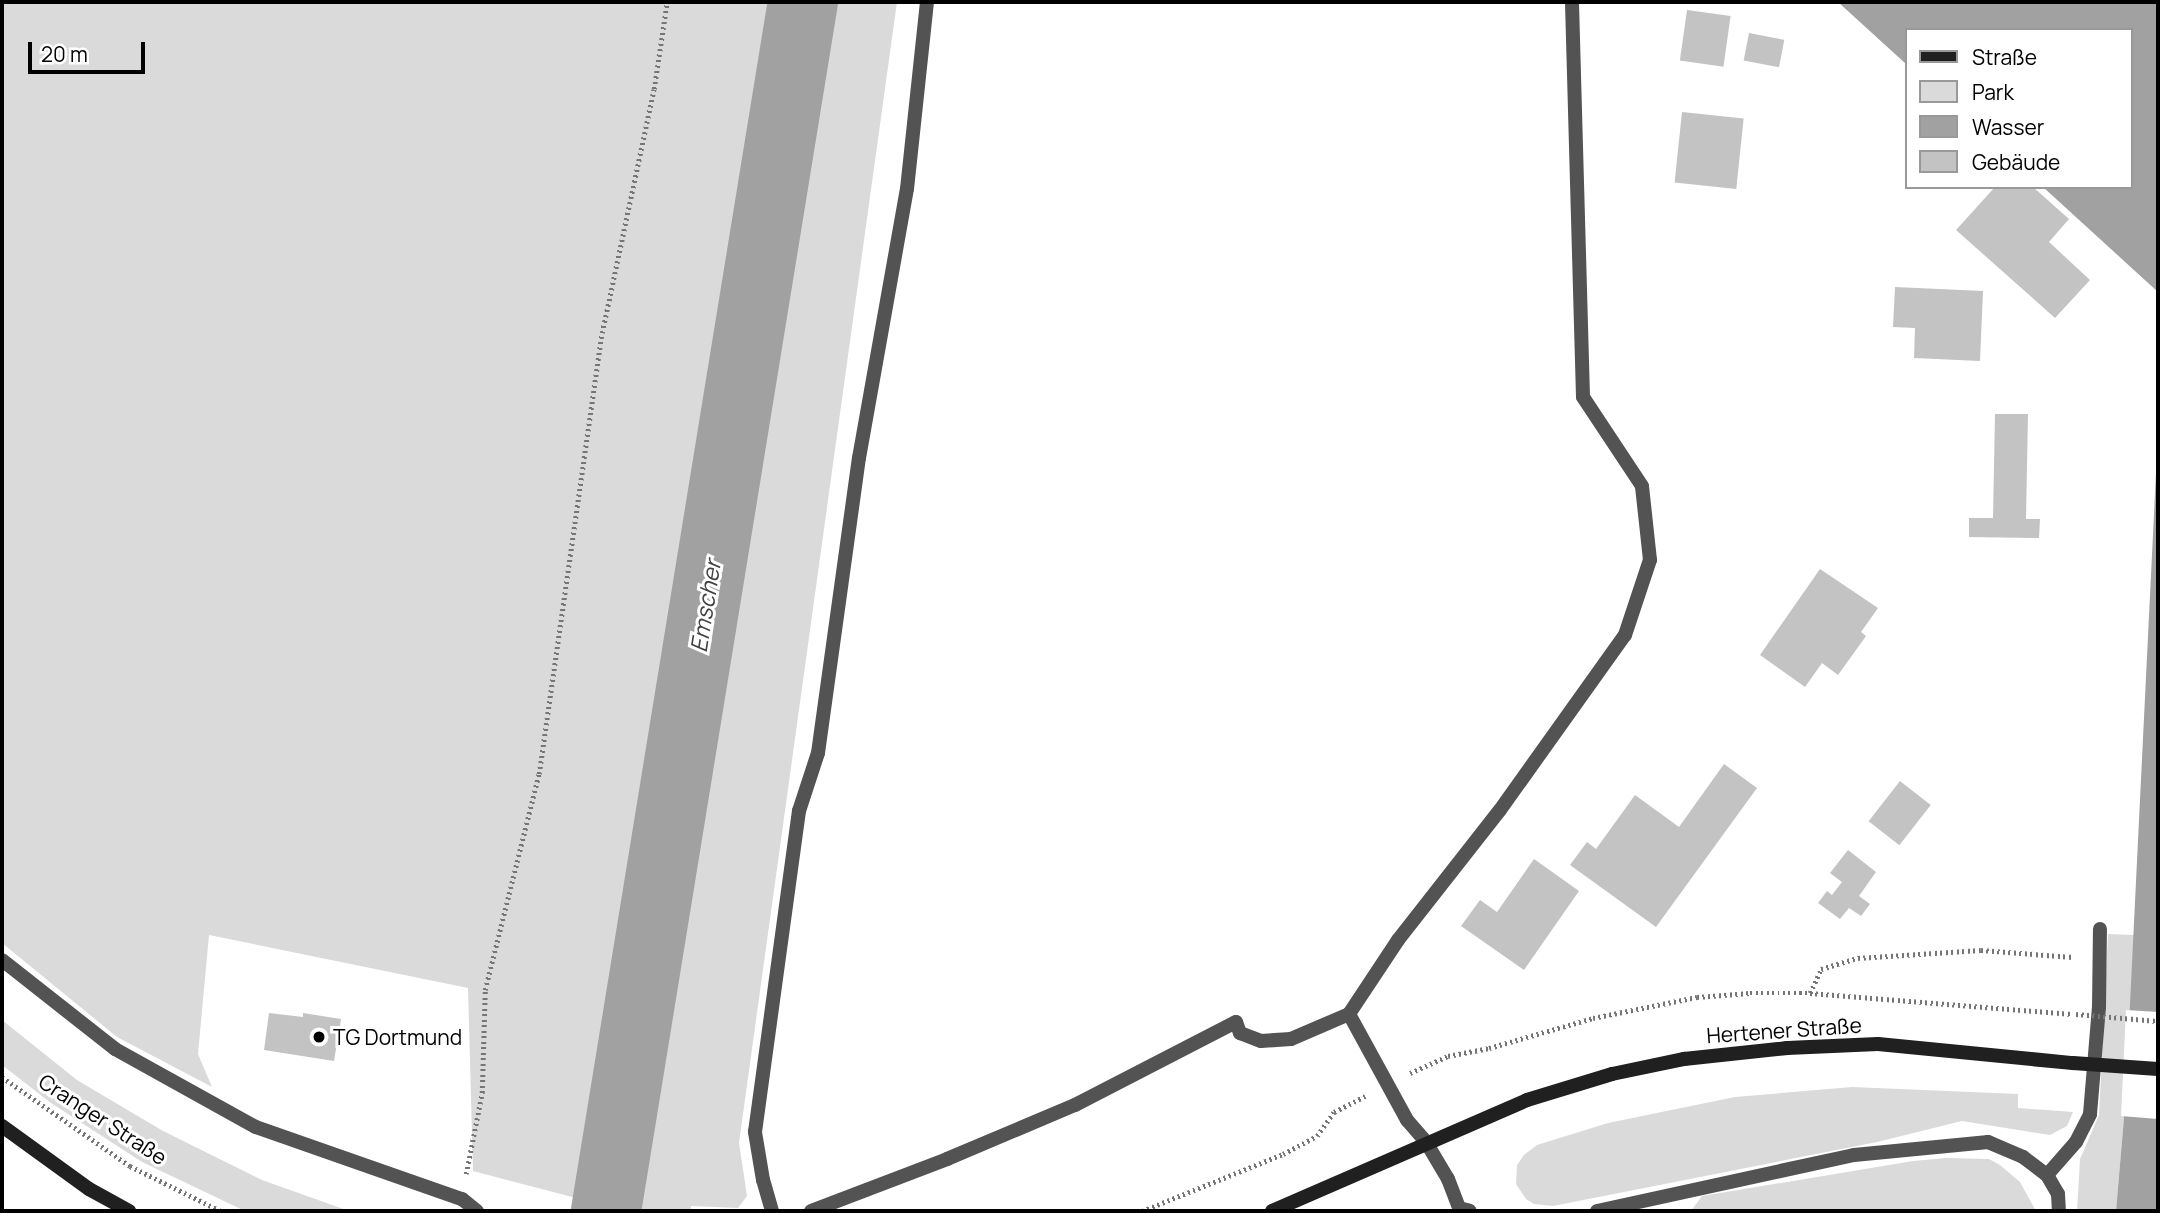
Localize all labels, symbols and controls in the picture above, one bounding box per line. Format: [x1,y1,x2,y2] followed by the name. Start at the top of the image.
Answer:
[32,28,149,72] scale bar
[1904,28,2132,189] legend
[41,40,88,68] text: 20 m
[1972,43,2037,71] text: Straße
[1972,78,2014,106] text: Park
[1972,113,2044,141] text: Wasser
[1972,148,2060,176] text: Gebäude
[684,558,726,654] water label: Emscher
[1705,1012,1863,1048] street label: Hertener Straße
[333,1024,462,1050] place label: TG Dortmund
[311,1029,327,1045] marker: TG Dortmund
[34,1068,172,1170] street label: Cranger Straße

